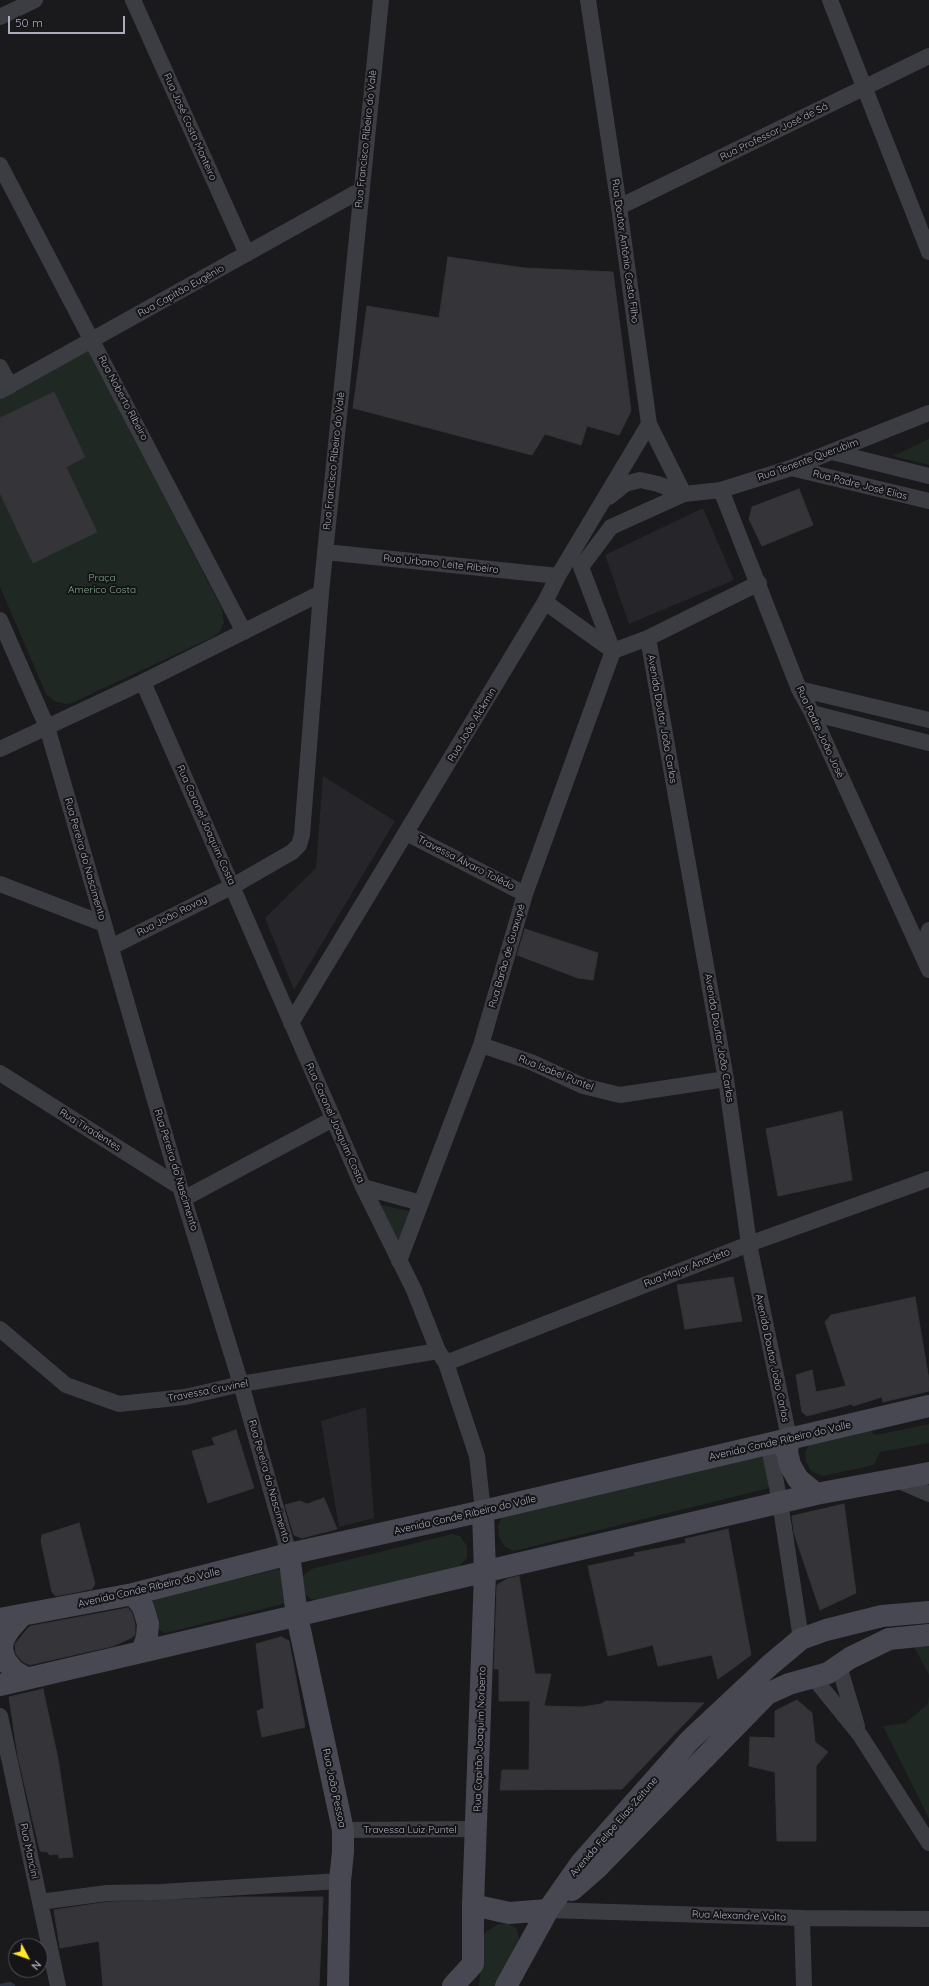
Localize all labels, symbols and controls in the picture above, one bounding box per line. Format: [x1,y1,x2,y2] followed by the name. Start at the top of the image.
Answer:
[10,8,127,34] scale bar
[15,15,43,30] text: 50 m
[353,69,379,209] street label: Rua Francisco Ribeiro do Valê
[161,71,219,183] street label: Rua José Costa Monteiro
[718,101,830,163] street label: Rua Professor José de Sá
[609,178,641,324] street label: Rua Doutor Antônio Costa Filho
[136,262,226,320] street label: Rua Capitão Eugênio
[96,353,150,443] street label: Rua Noberto Ribeiro
[321,391,347,531] street label: Rua Francisco Ribeiro do Valê
[756,436,860,484] street label: Rua Tenente Querubim
[812,467,908,503] street label: Rua Padre José Elias
[383,552,499,576] street label: Rua Urbano Leite Ribeiro
[68,572,136,596] park label: Praça Americo Costa
[645,654,679,784] street label: Avenida Doutor João Carlos
[793,684,847,780] street label: Rua Padre João José
[445,686,499,764] street label: Rua João Alckmin
[174,763,238,887] street label: Rua Coronel Joaquim Costa
[62,796,108,922] street label: Rua Pereira do Nascimento
[415,833,517,893] street label: Travessa Álvaro Tolêdo
[135,893,209,939] street label: Rua João Rovay
[486,903,528,1009] street label: Rua Barão de Guaxupé
[702,973,736,1103] street label: Avenida Doutor João Carlos
[517,1052,595,1094] street label: Rua Isabel Puntel
[303,1061,367,1185] street label: Rua Coronel Joaquim Costa
[57,1106,123,1154] street label: Rua Tiradentes
[152,1108,200,1232] street label: Rua Pereira do Nascimento
[642,1246,732,1290] street label: Rua Major Anacleto
[753,1293,791,1423] street label: Avenida Doutor João Carlos
[167,1377,249,1405] street label: Travessa Cruvinel
[246,1418,292,1544] street label: Rua Pereira do Nascimento
[708,1419,852,1463] street label: Avenida Conde Ribeiro do Valle
[393,1493,537,1537] street label: Avenida Conde Ribeiro do Valle
[77,1566,221,1610] street label: Avenida Conde Ribeiro do Valle
[471,1666,489,1812] street label: Rua Capitão Joaquim Norberto
[320,1747,348,1829] street label: Rua João Pessoa
[567,1775,661,1879] street label: Avenida Felipe Elias Zeitune
[17,1822,41,1880] street label: Rua Mancini
[363,1824,457,1836] street label: Travessa Luiz Puntel
[692,1908,786,1924] street label: Rua Alexandre Volta
[8,1938,48,1978] north arrow
[28,1958,44,1973] text: N

